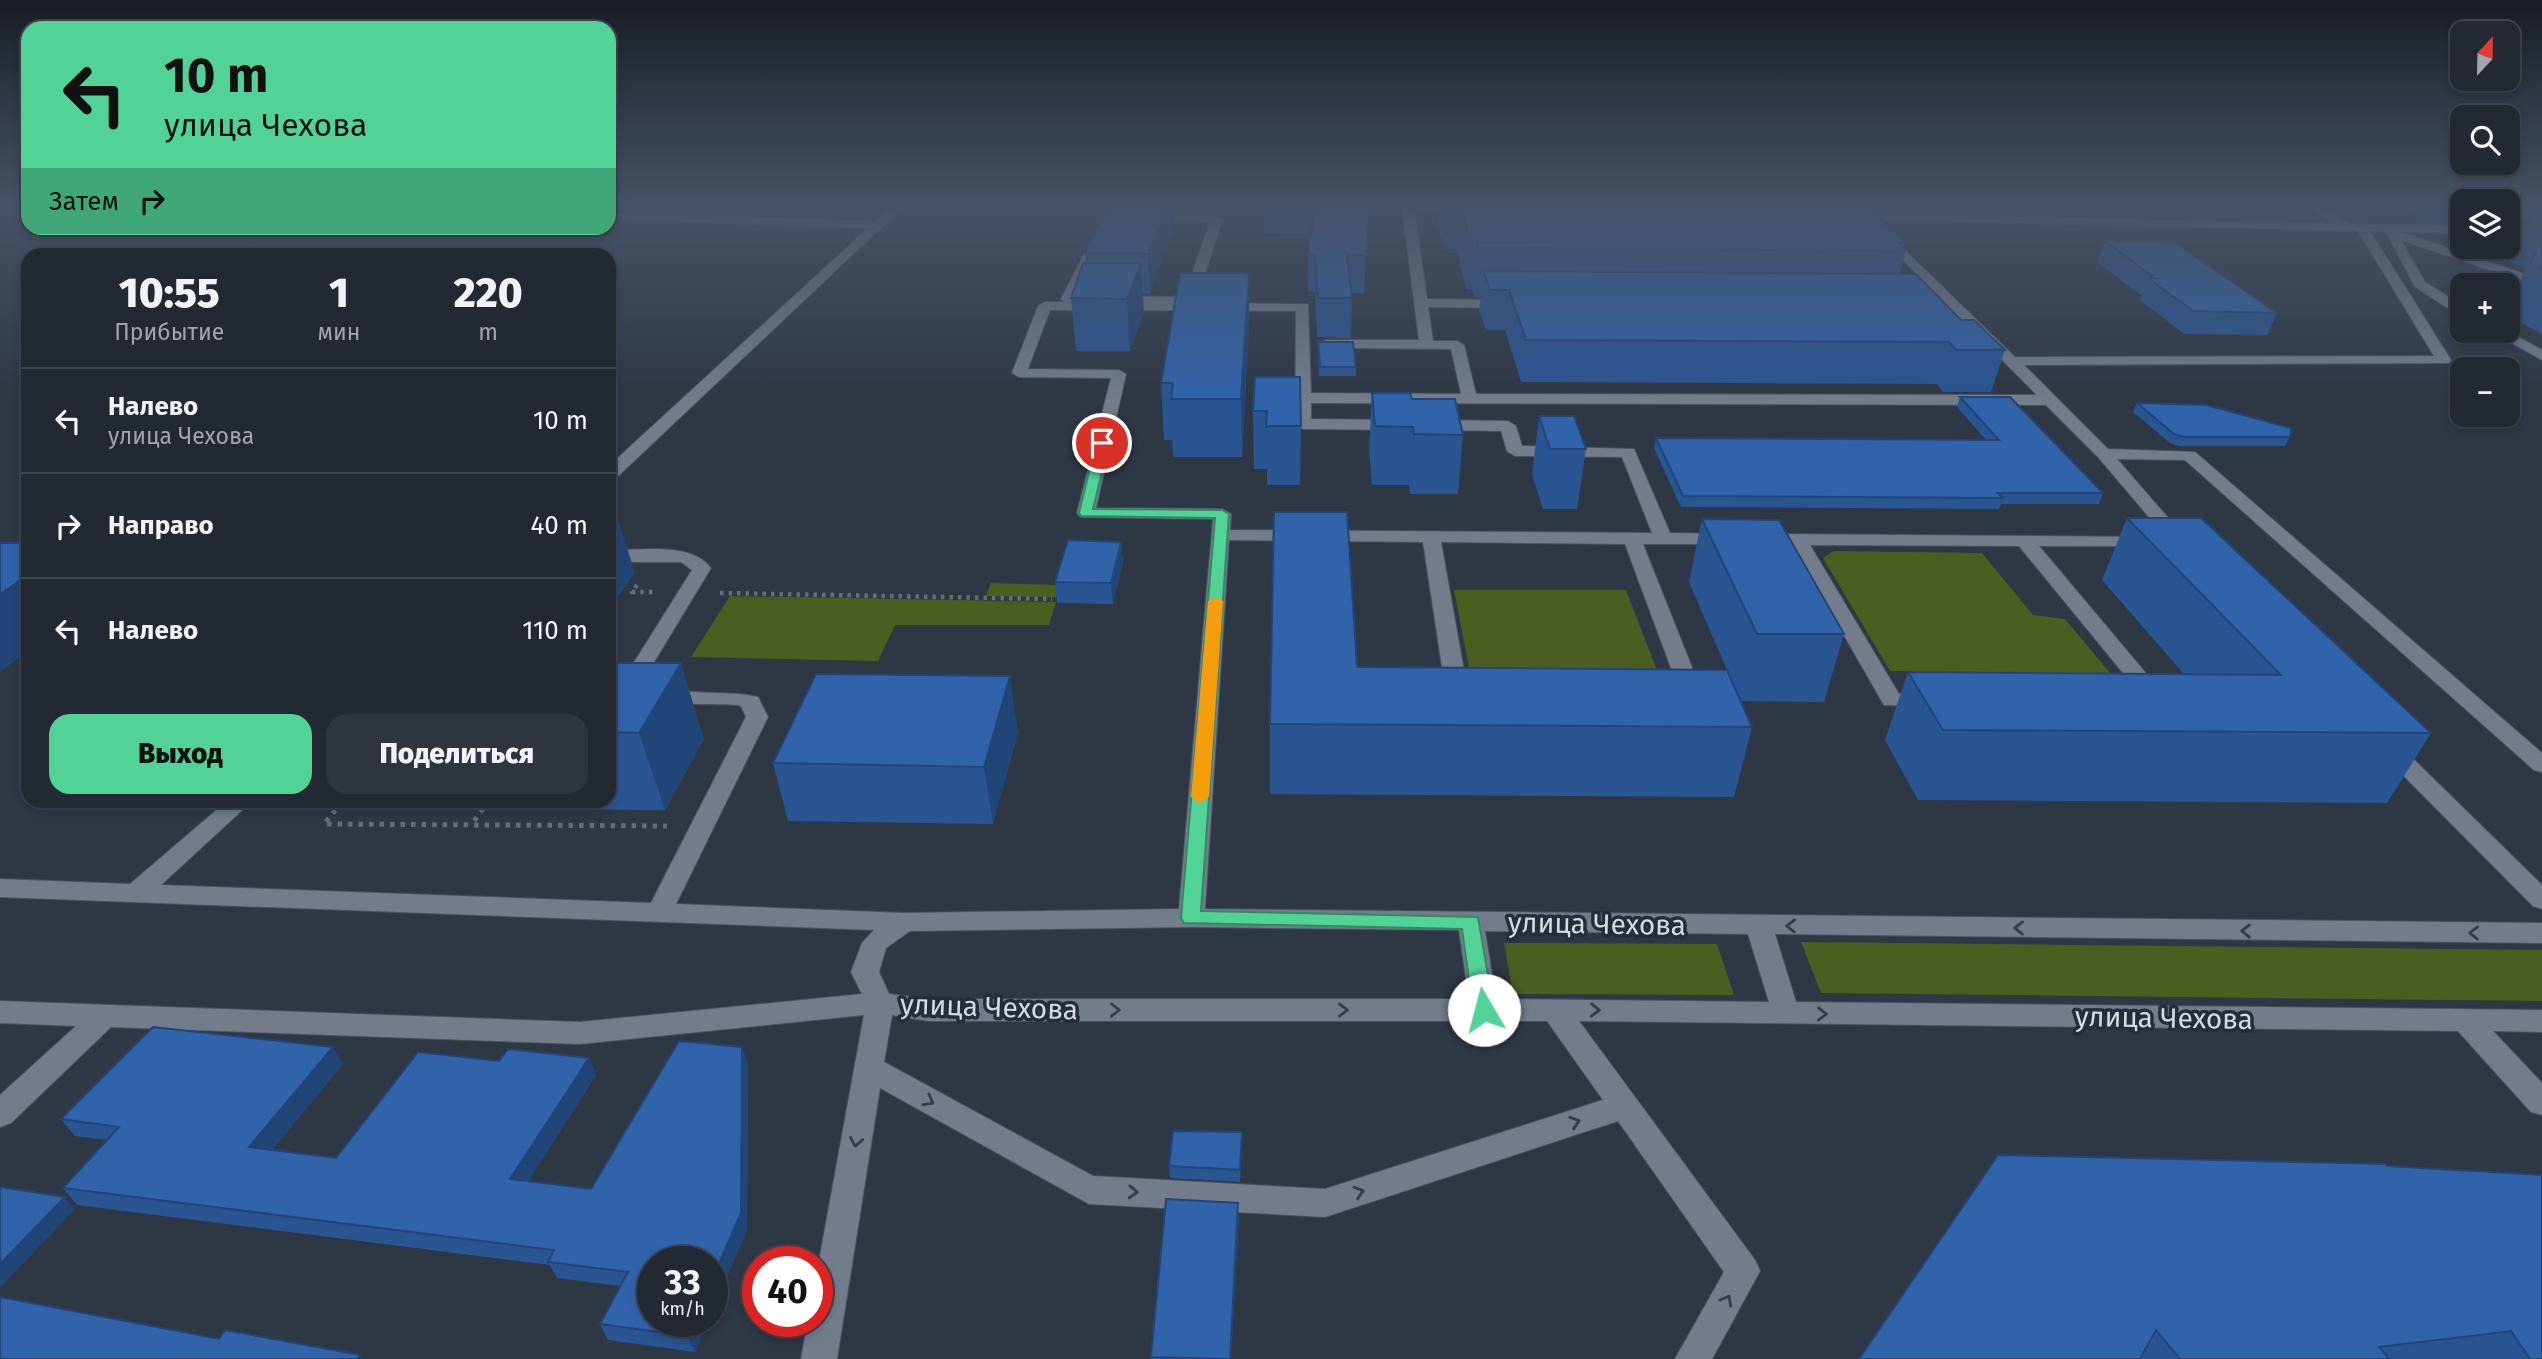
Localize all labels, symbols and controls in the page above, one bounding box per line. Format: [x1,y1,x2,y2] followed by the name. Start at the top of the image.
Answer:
[2450,21,2520,91] north arrow
[2450,21,2520,427] map controls
[164,46,268,105] text: 10 m
[49,49,140,140] icon: left
[2450,105,2520,175] button: search
[164,106,367,144] text: улица Чехова
[133,182,171,220] icon: right
[49,186,119,217] text: Затем
[2450,189,2520,259] button: layers
[119,268,220,318] text: 10:55
[329,268,349,318] text: 1
[454,268,523,318] text: 220
[2450,273,2520,343] button: +
[114,318,224,346] text: Прибытие
[318,318,360,346] text: мин
[478,318,498,346] text: m
[2450,357,2520,427] button: −
[108,391,198,422] text: Налево
[49,402,87,440] icon: left
[533,405,588,436] text: 10 m
[1072,413,1132,473] pin
[108,422,254,450] text: улица Чехова
[1083,424,1121,462] icon: arrive
[49,507,87,545] icon: right
[108,510,214,541] text: Направо
[530,510,588,541] text: 40 m
[49,612,87,650] icon: left
[108,615,198,646] text: Налево
[522,615,588,646] text: 110 m
[49,714,312,794] button: Выход
[326,714,588,794] button: Поделиться
[1508,906,1686,942] street label: улица Чехова
[1786,918,1796,934] one-way arrow
[2013,920,2024,936] one-way arrow
[2241,923,2252,938] one-way arrow
[2468,925,2479,941] one-way arrow
[1447,973,1521,1047] position arrow
[899,987,1079,1027] street label: улица Чехова
[2075,1000,2253,1036] street label: улица Чехова
[1111,1002,1121,1018] one-way arrow
[1338,1002,1349,1018] one-way arrow
[1590,1003,1601,1018] one-way arrow
[1818,1006,1828,1022] one-way arrow
[921,1092,934,1106] one-way arrow
[1568,1116,1581,1130] one-way arrow
[849,1136,864,1148] one-way arrow
[1128,1185,1139,1200] one-way arrow
[1352,1186,1364,1200] one-way arrow
[742,1246,833,1337] speed limit sign: 40
[664,1261,701,1303] text: 33
[1719,1294,1732,1307] one-way arrow
[660,1298,705,1320] text: km/h

